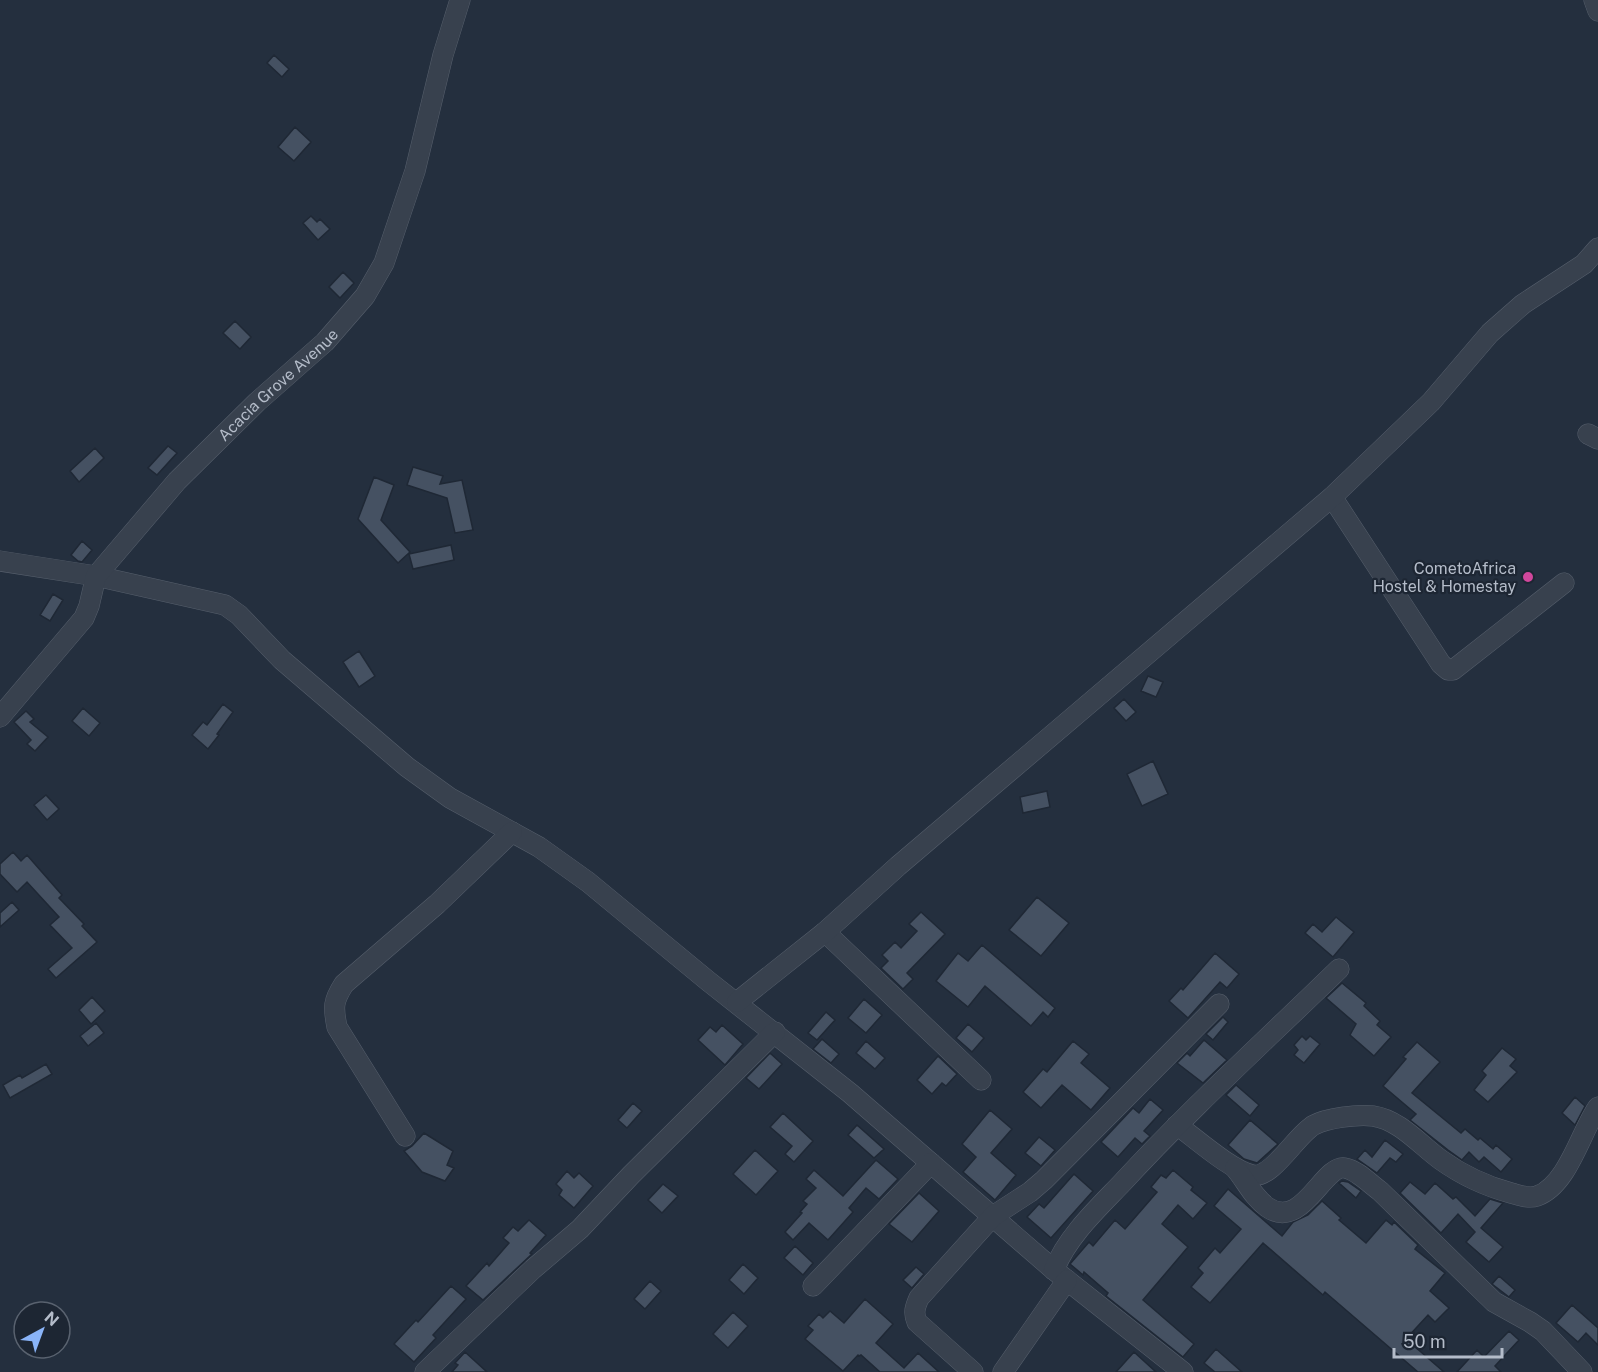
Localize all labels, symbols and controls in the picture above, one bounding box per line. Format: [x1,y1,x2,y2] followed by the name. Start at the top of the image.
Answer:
[214,325,342,445] street label: Acacia Grove Avenue
[1373,559,1516,596] place label: CometoAfrica Hostel & Homestay
[1521,570,1535,584] marker: CometoAfrica Hostel & Homestay
[12,1300,72,1360] north arrow
[41,1308,62,1330] text: N
[1394,1321,1502,1359] scale bar
[1403,1331,1446,1352] text: 50 m

